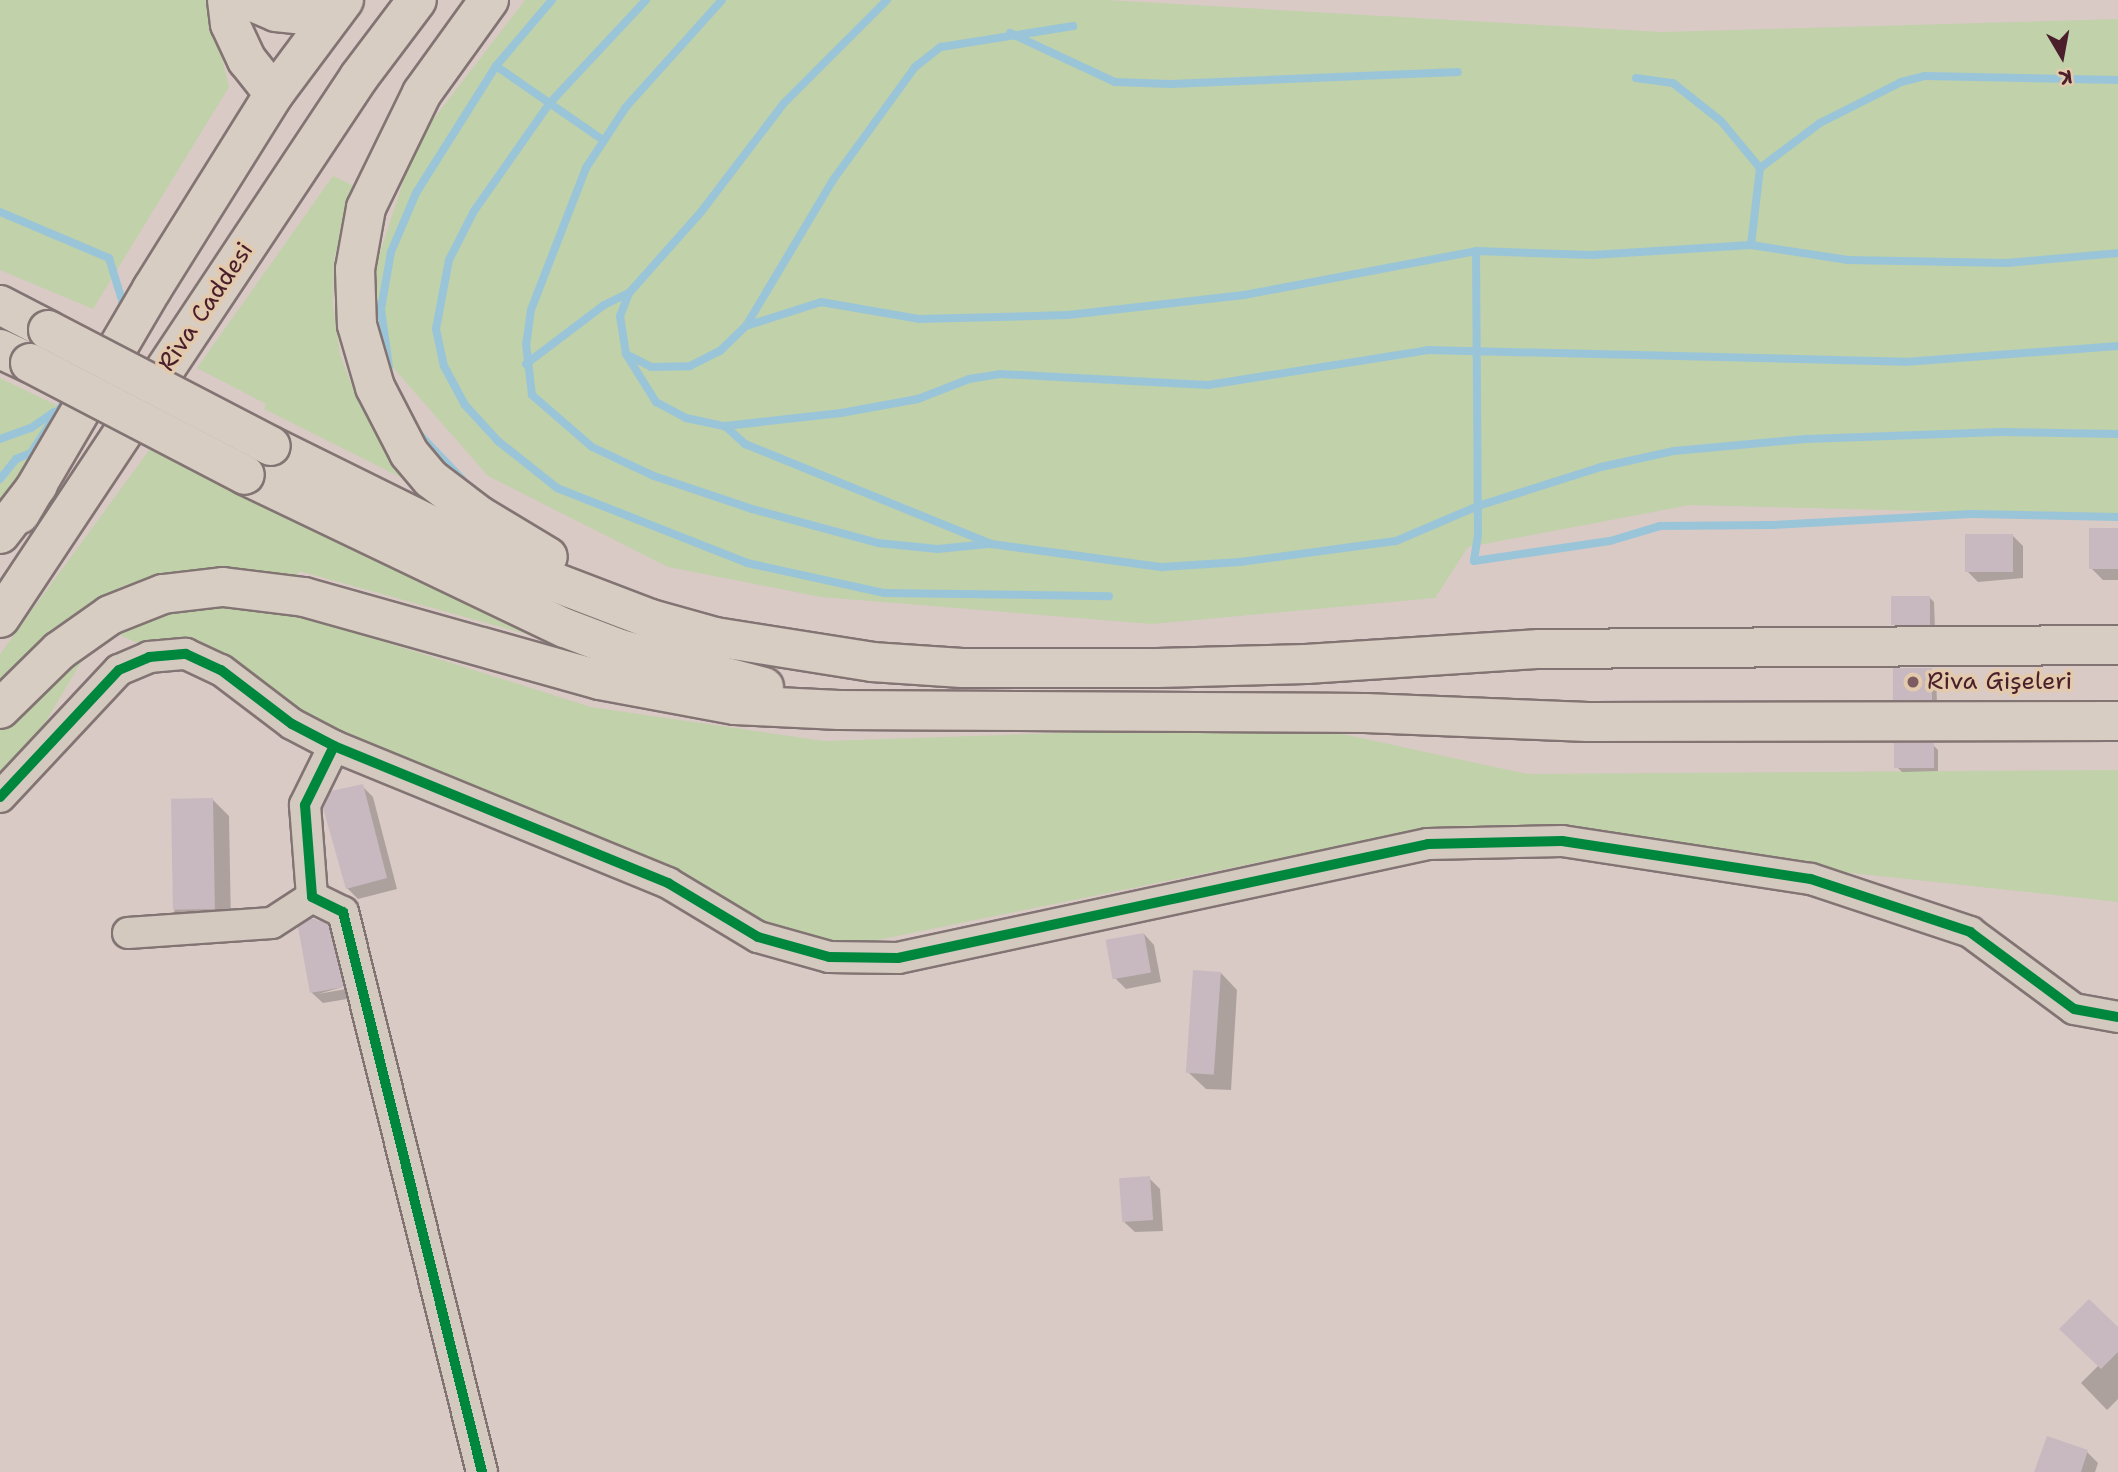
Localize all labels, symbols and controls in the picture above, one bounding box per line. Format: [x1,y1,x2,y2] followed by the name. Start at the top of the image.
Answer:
[2027,21,2097,91] north arrow
[2057,64,2074,91] text: K
[152,237,260,377] street label: Riva Caddesi
[1927,668,2072,696] place label: Riva Gişeleri
[1905,674,1921,690] marker: Riva Gişeleri

